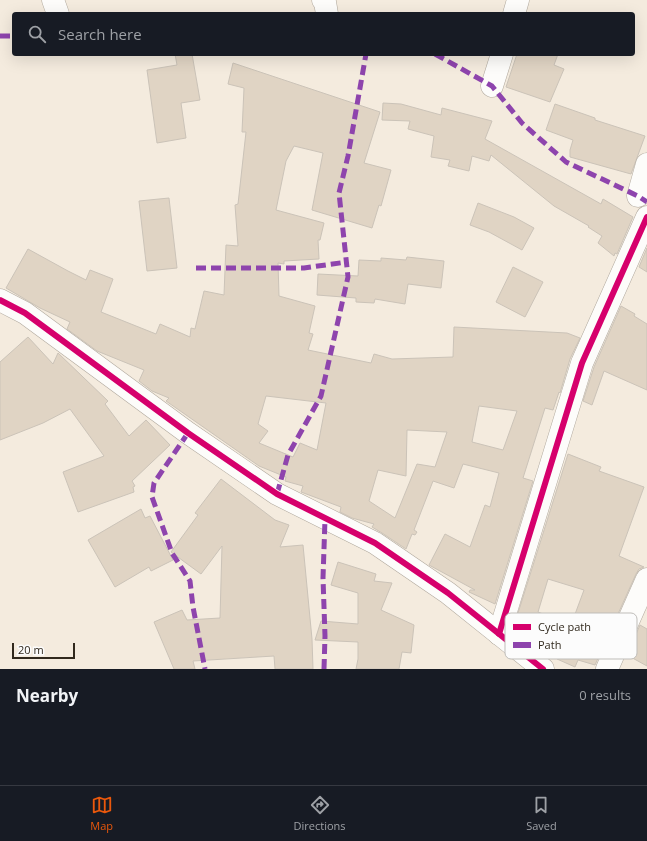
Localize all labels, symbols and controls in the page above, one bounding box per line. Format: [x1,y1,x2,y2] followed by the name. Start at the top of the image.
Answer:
[12,12,635,56] search box
[26,23,48,45] icon: search
[58,24,142,44] text: Search here
[505,613,637,659] legend
[538,619,591,634] text: Cycle path
[538,637,561,652] text: Path
[12,641,75,660] scale bar
[18,642,44,657] text: 20 m
[16,684,78,707] text: Nearby
[579,686,631,704] text: 0 results
[90,794,113,833] tab: Map
[294,794,346,833] tab: Directions
[526,794,557,833] tab: Saved

